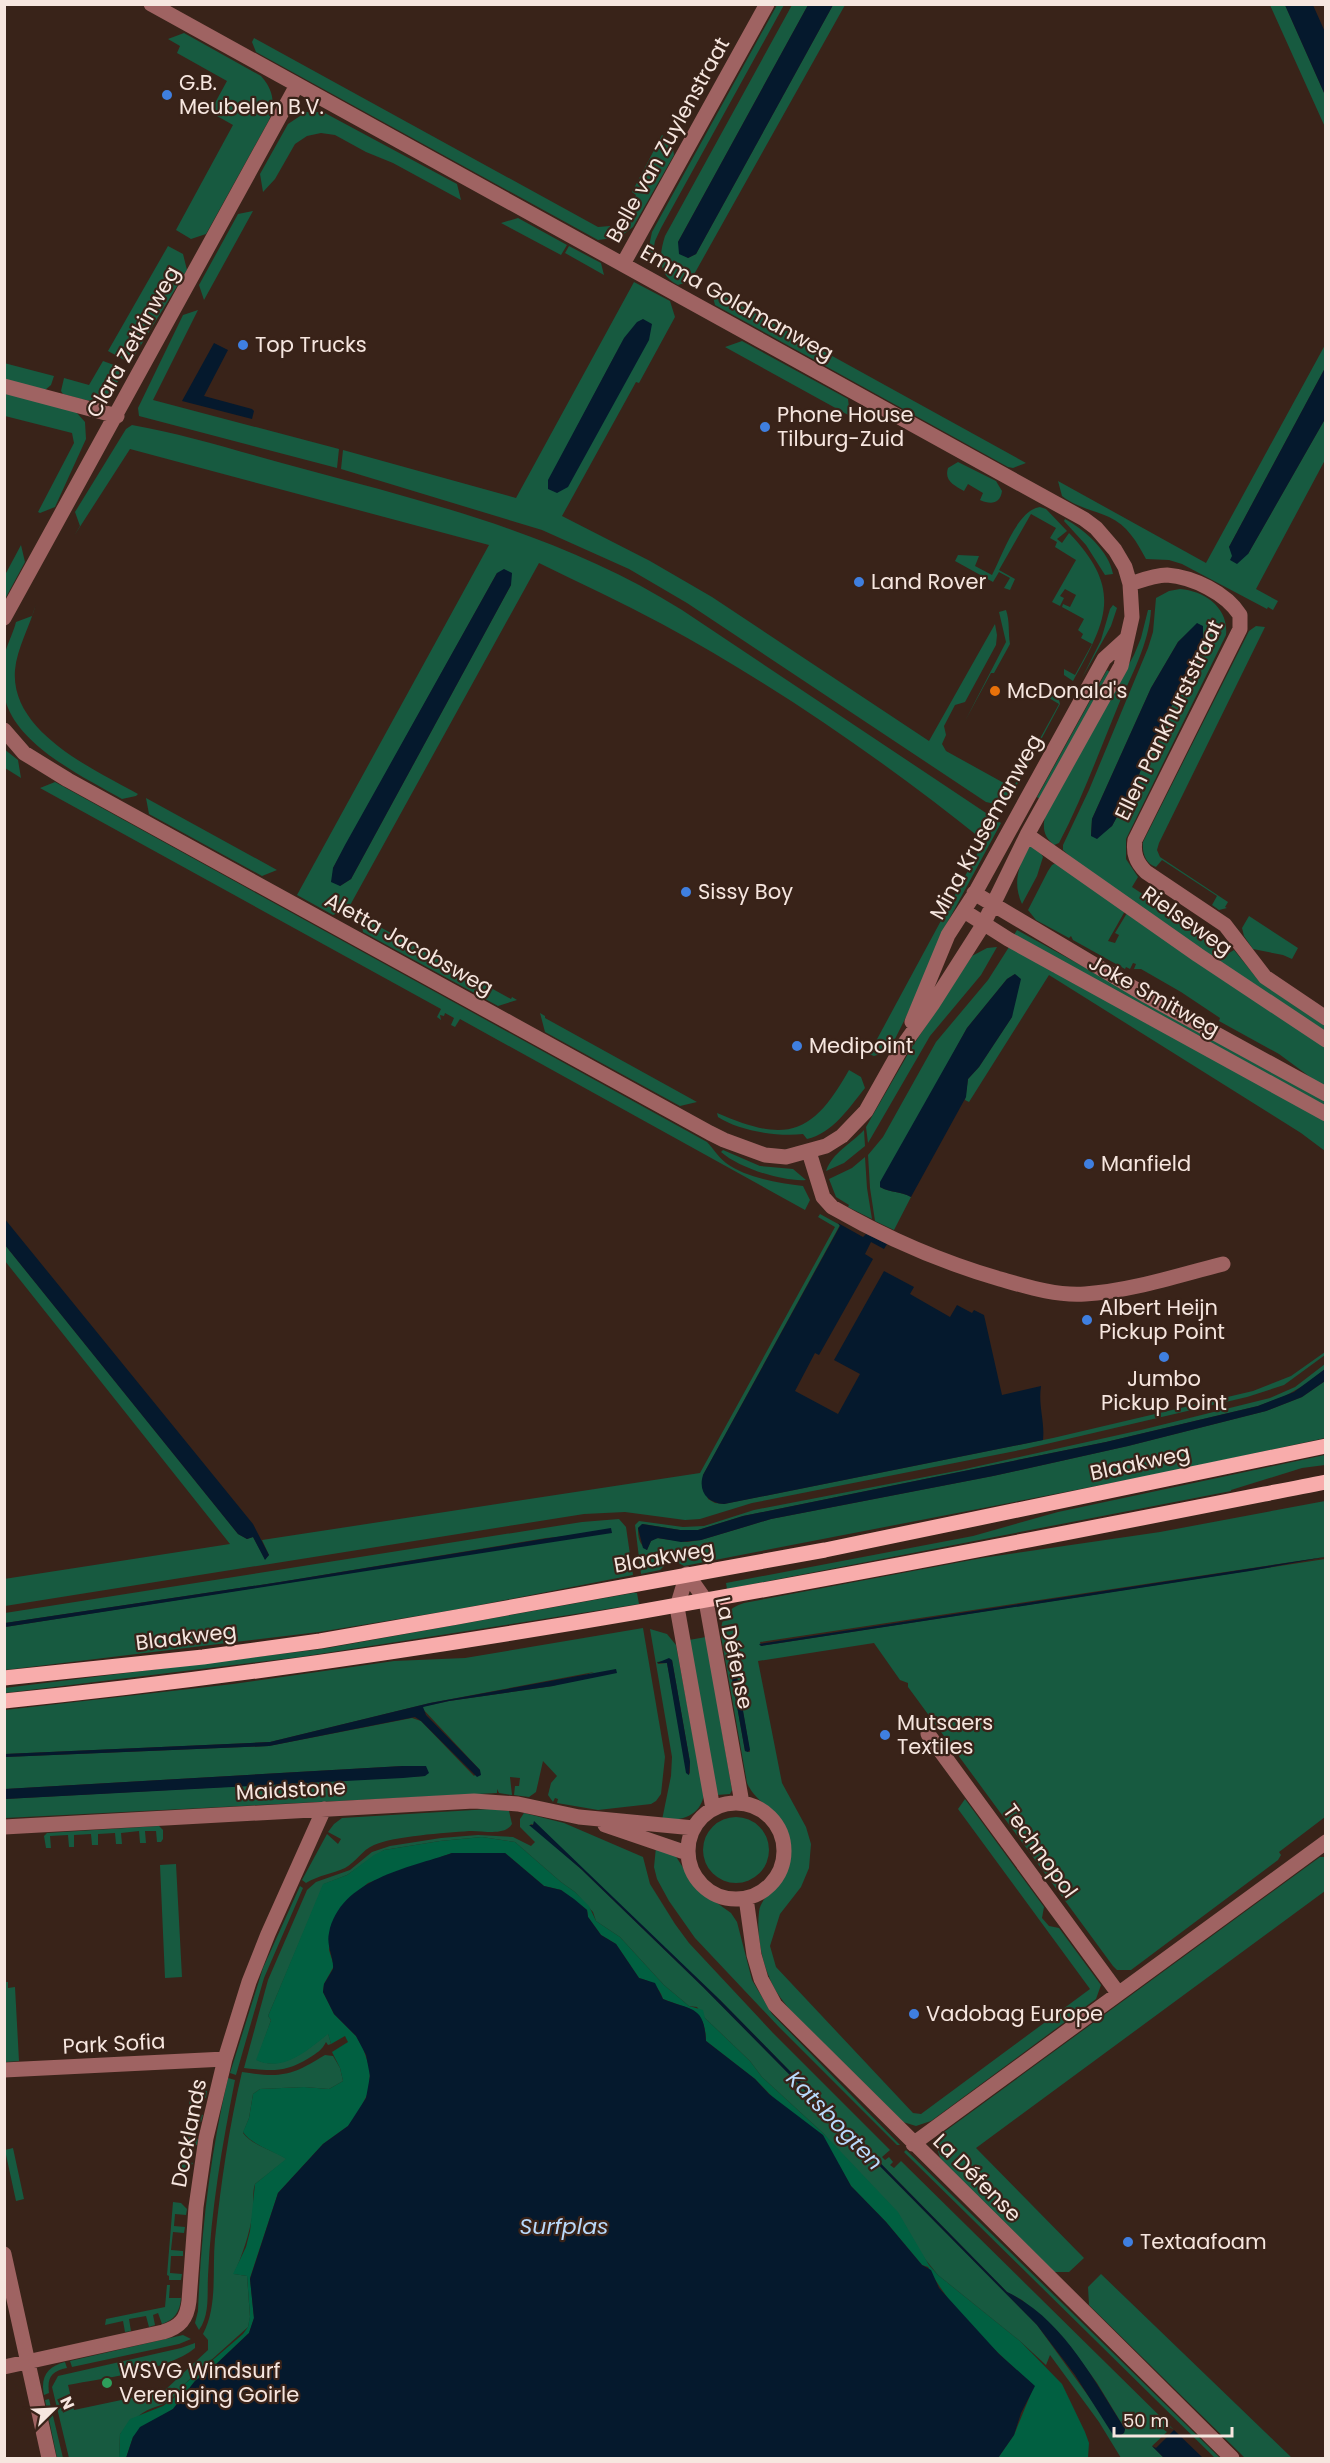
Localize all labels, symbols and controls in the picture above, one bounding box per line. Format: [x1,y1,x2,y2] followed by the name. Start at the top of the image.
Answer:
[599,32,736,248] street label: Belle van Zuylenstraat
[179,68,324,121] place label: G.B. Meubelen B.V.
[160,88,174,102] marker: G.B. Meubelen B.V.
[635,237,839,368] street label: Emma Goldmanweg
[79,261,186,423] street label: Clara Zetkinweg
[255,330,367,359] place label: Top Trucks
[236,338,250,352] marker: Top Trucks
[777,400,914,453] place label: Phone House Tilburg-Zuid
[758,420,772,434] marker: Phone House Tilburg-Zuid
[871,567,987,596] place label: Land Rover
[852,575,866,589] marker: Land Rover
[1107,615,1230,825] street label: Ellen Pankhurststraat
[1007,676,1127,705] place label: McDonald's
[988,684,1002,698] marker: McDonald's
[922,729,1049,925] street label: Mina Krusemanweg
[698,877,793,906] place label: Sissy Boy
[1136,879,1238,962] street label: Rielseweg
[320,885,499,1002] street label: Aletta Jacobsweg
[679,885,693,899] marker: Sissy Boy
[1084,948,1225,1043] street label: Joke Smitweg
[809,1031,913,1060] place label: Medipoint
[790,1039,804,1053] marker: Medipoint
[1101,1149,1191,1178] place label: Manfield
[1082,1157,1096,1171] marker: Manfield
[1099,1293,1225,1346] place label: Albert Heijn Pickup Point
[1080,1313,1094,1327] marker: Albert Heijn Pickup Point
[1157,1350,1171,1364] marker: Jumbo Pickup Point
[1101,1364,1227,1417] place label: Jumbo Pickup Point
[1087,1438,1193,1487] street label: Blaakweg
[611,1533,717,1580] street label: Blaakweg
[708,1594,761,1712] street label: La Défense
[134,1616,238,1657] street label: Blaakweg
[897,1708,993,1761] place label: Mutsaers Textiles
[878,1728,892,1742] marker: Mutsaers Textiles
[235,1772,347,1807] street label: Maidstone
[996,1798,1085,1904] street label: Technopol
[926,1999,1103,2028] place label: Vadobag Europe
[907,2007,921,2021] marker: Vadobag Europe
[62,2026,166,2061] street label: Park Sofia
[779,2064,890,2177] water label: Katsbogten
[164,2076,213,2190] street label: Docklands
[927,2127,1028,2228] street label: La Défense
[520,2211,608,2242] water label: Surfplas
[1140,2227,1267,2256] place label: Textaafoam
[1121,2235,1135,2249] marker: Textaafoam
[119,2356,299,2409] place label: WSVG Windsurf Vereniging Goirle
[100,2376,114,2390] marker: WSVG Windsurf Vereniging Goirle
[24,2379,84,2439] north arrow
[54,2393,80,2413] text: N
[1114,2400,1232,2438] scale bar
[1123,2408,1169,2433] text: 50 m

